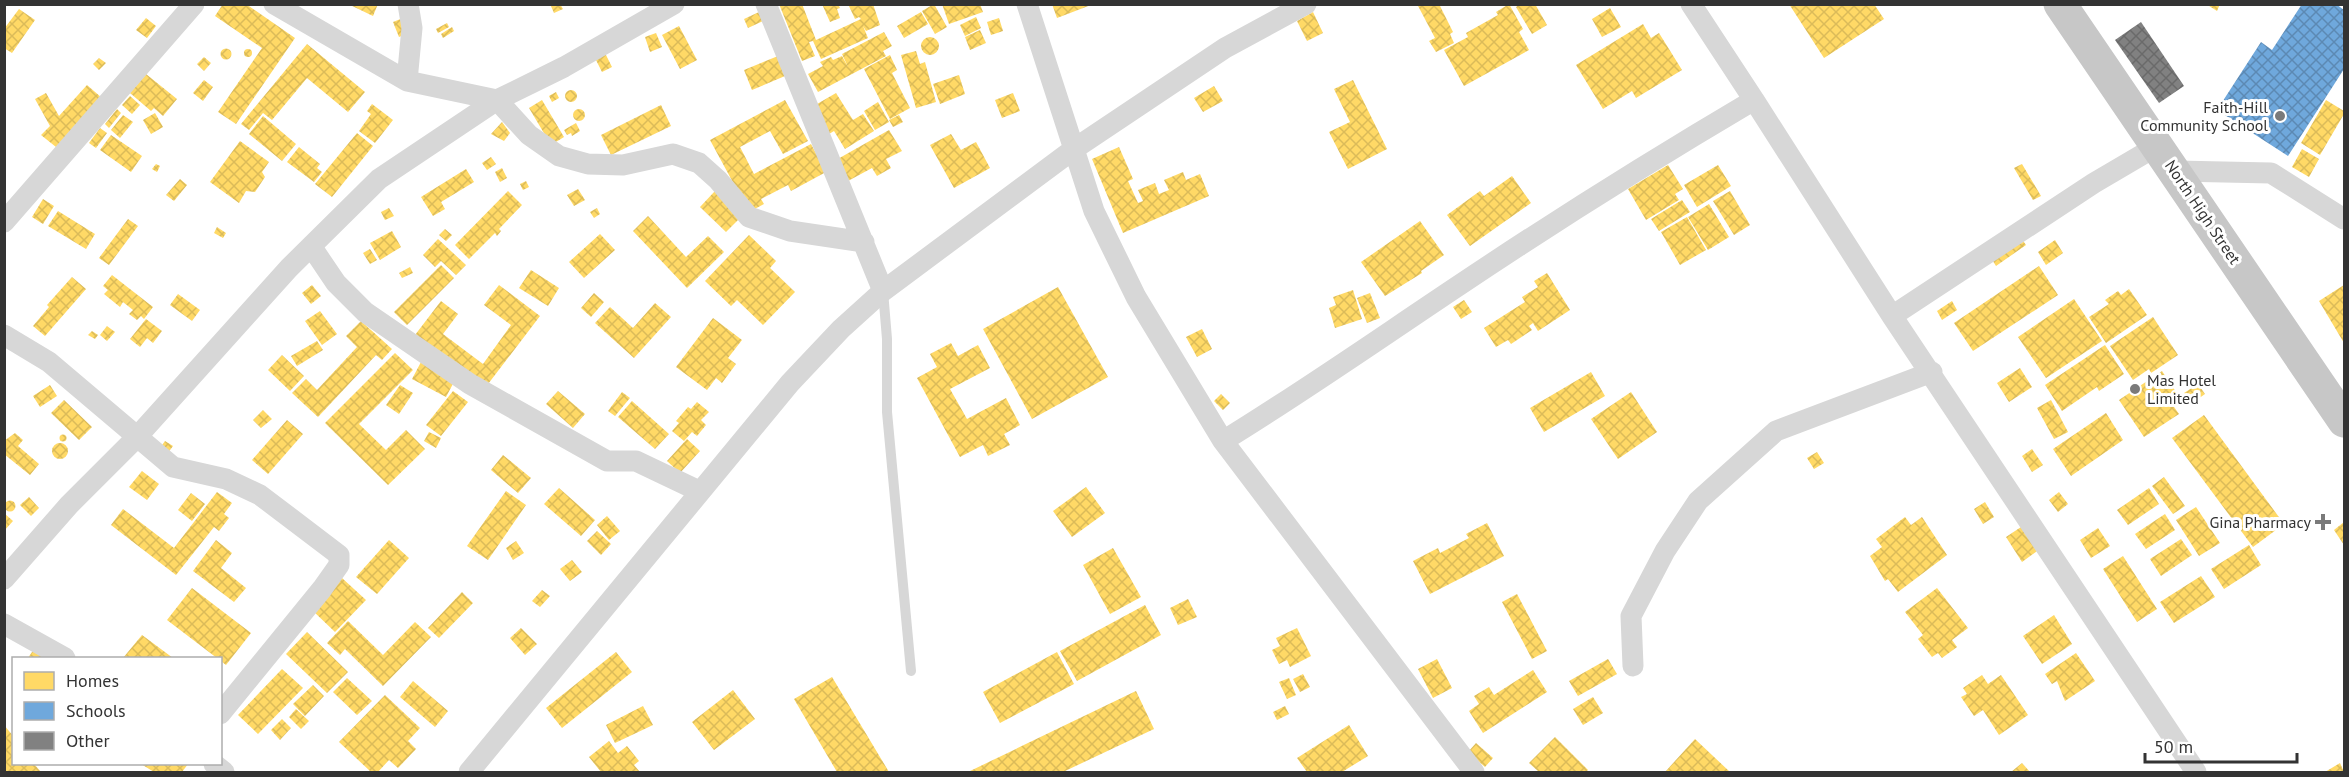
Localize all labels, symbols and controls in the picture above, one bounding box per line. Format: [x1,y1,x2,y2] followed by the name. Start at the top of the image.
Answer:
[2140,97,2268,135] place label: Faith-Hill Community School
[2273,109,2287,123] marker: Faith-Hill Community School
[2161,156,2246,268] street label: North High Street
[2147,370,2216,408] place label: Mas Hotel Limited
[2128,382,2142,396] marker: Mas Hotel Limited
[2209,512,2312,532] place label: Gina Pharmacy
[2316,515,2330,529] marker: Gina Pharmacy
[12,657,222,765] legend
[66,669,119,692] text: Homes
[66,699,126,722] text: Schools
[2145,726,2296,764] scale bar
[66,729,110,752] text: Other
[2154,735,2193,758] text: 50 m

